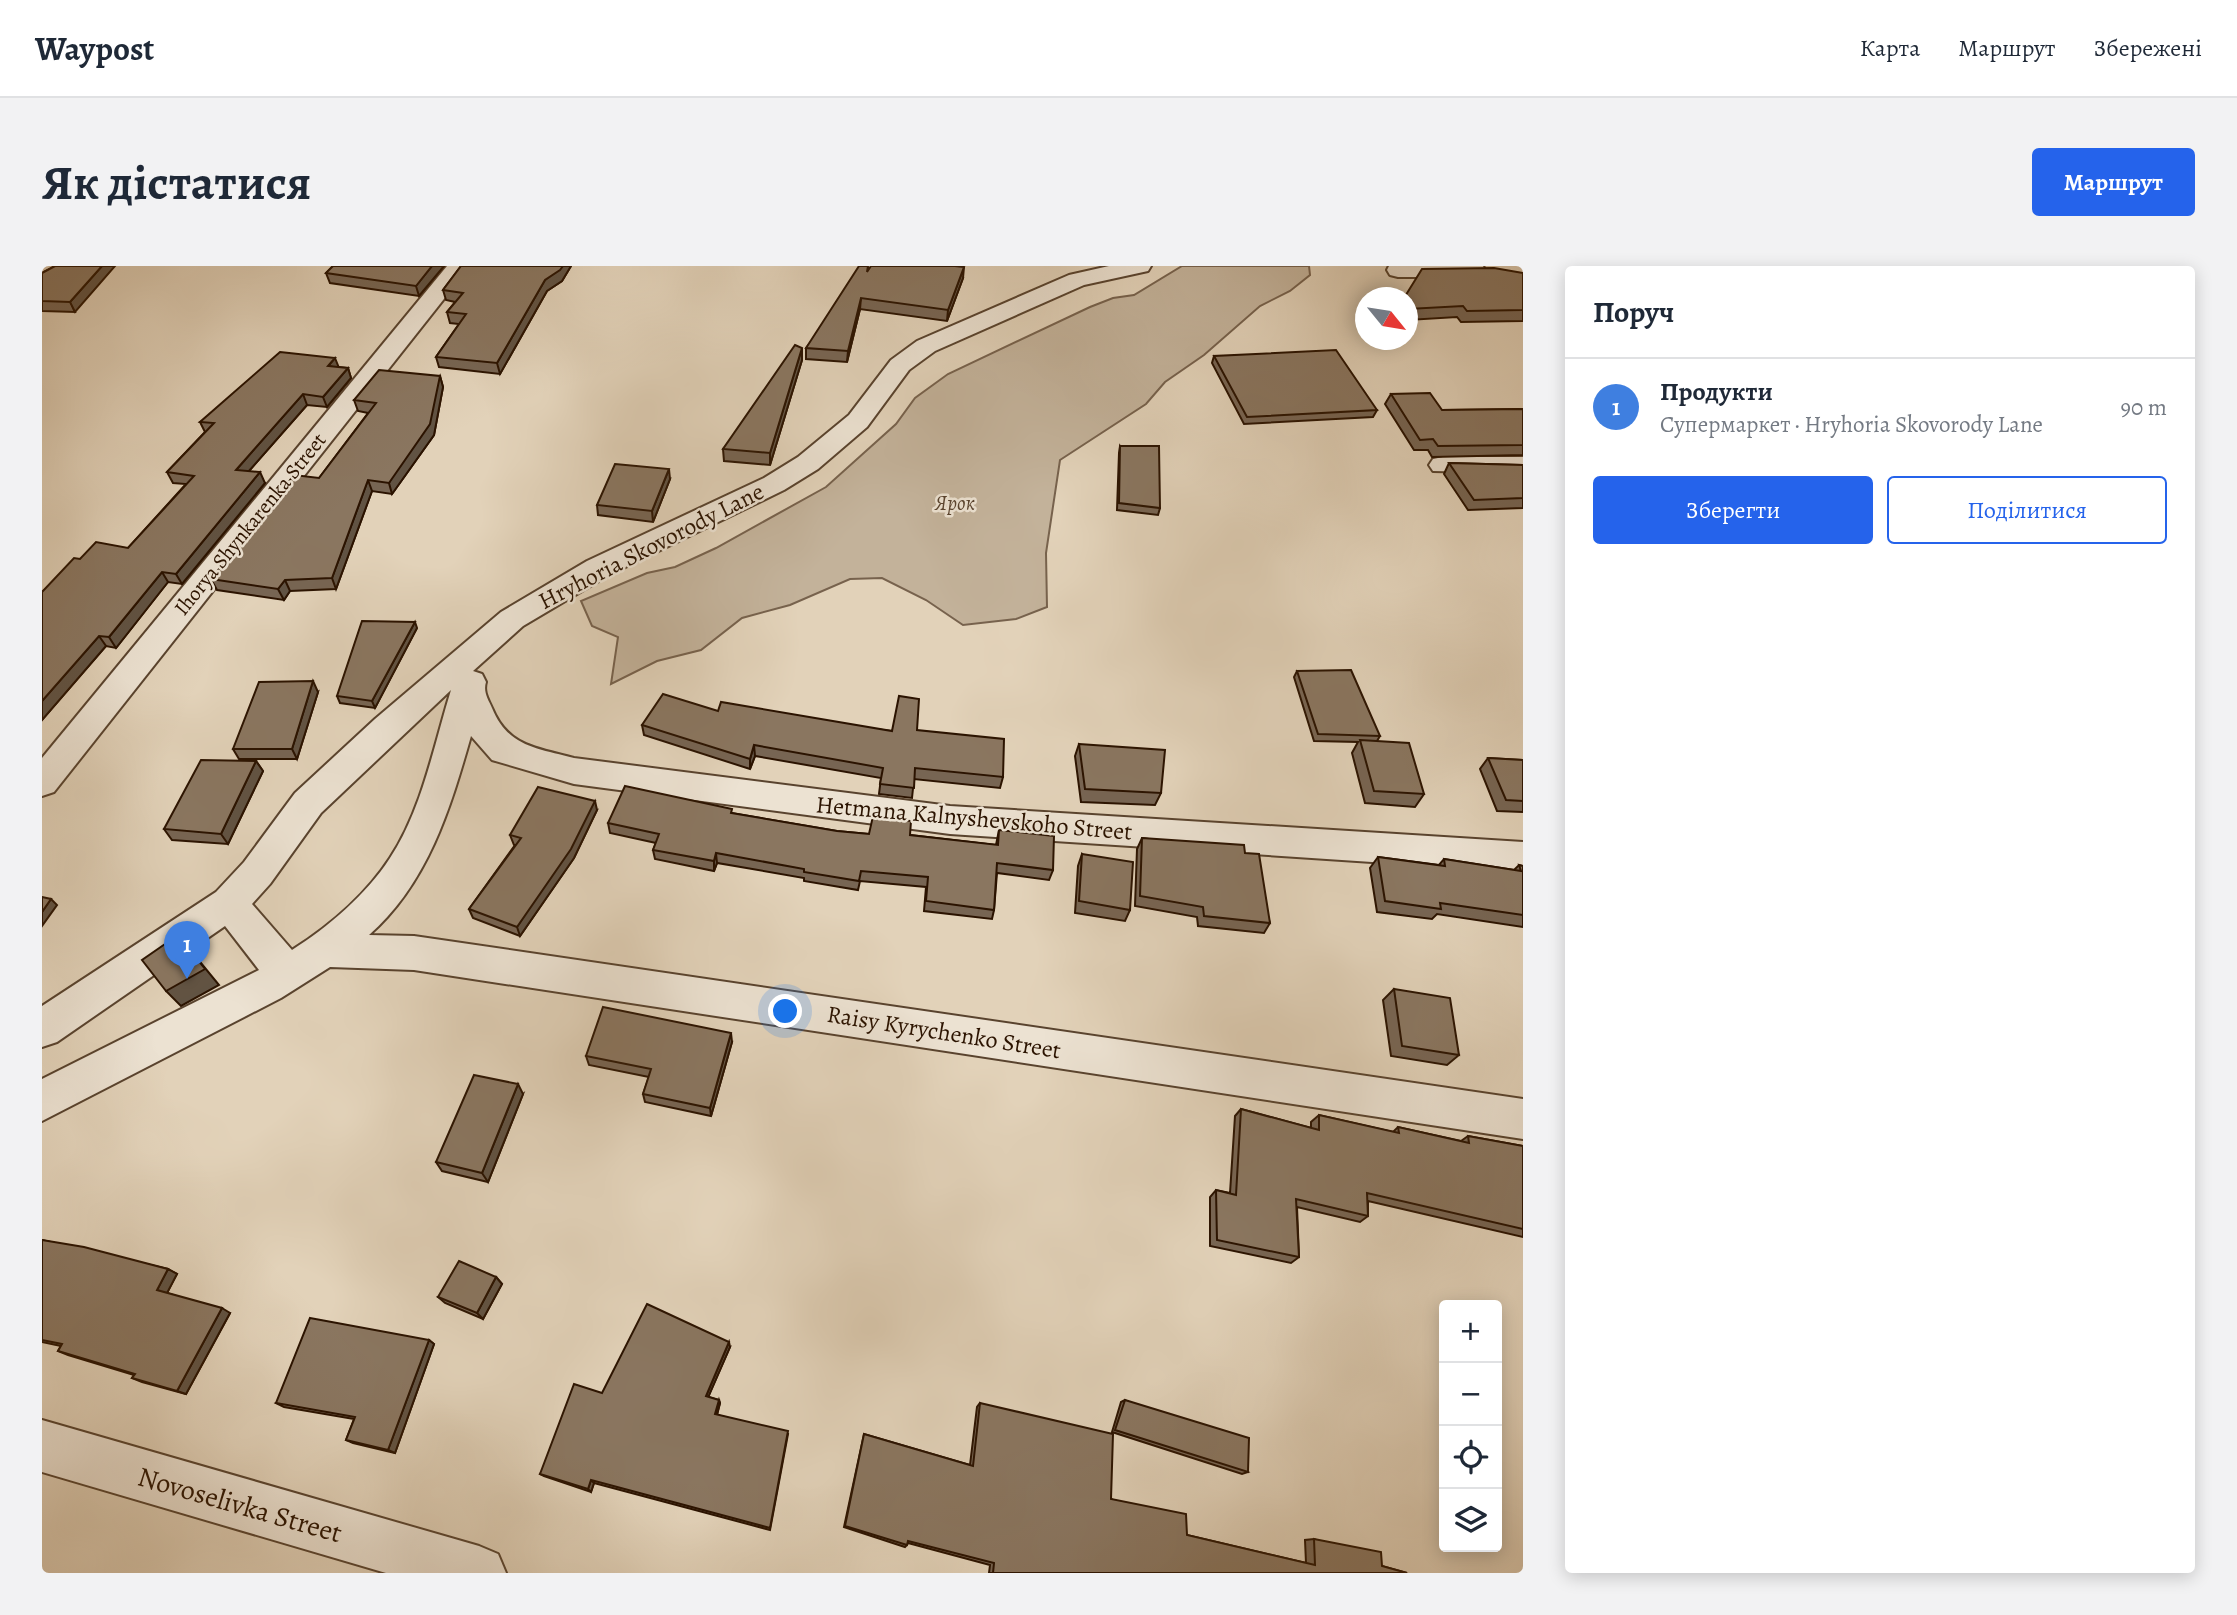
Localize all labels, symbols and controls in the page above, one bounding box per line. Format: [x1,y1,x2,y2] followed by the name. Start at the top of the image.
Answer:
[35,26,154,71] text: Waypost
[1860,32,1920,64] text: Карта
[1958,32,2055,64] text: Маршрут
[2093,32,2202,64] text: Збережені
[2032,148,2195,216] button: Маршрут
[42,149,311,216] text: Як дістатися
[1355,287,1418,350] north arrow
[1593,292,1674,332] text: Поруч
[1660,374,1773,409] text: Продукти
[1612,392,1620,423] text: 1
[2121,392,2167,423] text: 90 m
[1660,409,2043,440] text: Супермаркет · Hryhoria Skovorody Lane
[168,427,332,621] street label: Ihorya Shynkarenka Street
[533,475,769,617] street label: Hryhoria Skovorody Lane
[1593,476,1873,544] button: Зберегти
[1887,476,2167,544] button: Поділитися
[934,489,975,517] park label: Ярок
[815,788,1134,848] street label: Hetmana Kalnyshevskoho Street
[164,921,210,979] pin: 1
[768,994,802,1028] your location
[825,998,1063,1066] street label: Raisy Kyrychenko Street
[1439,1300,1502,1552] map controls
[1439,1300,1502,1363] button: +
[1439,1363,1502,1426] button: −
[1439,1426,1502,1489] button: locate
[133,1458,346,1552] street label: Novoselivka Street
[1439,1489,1502,1552] button: layers

